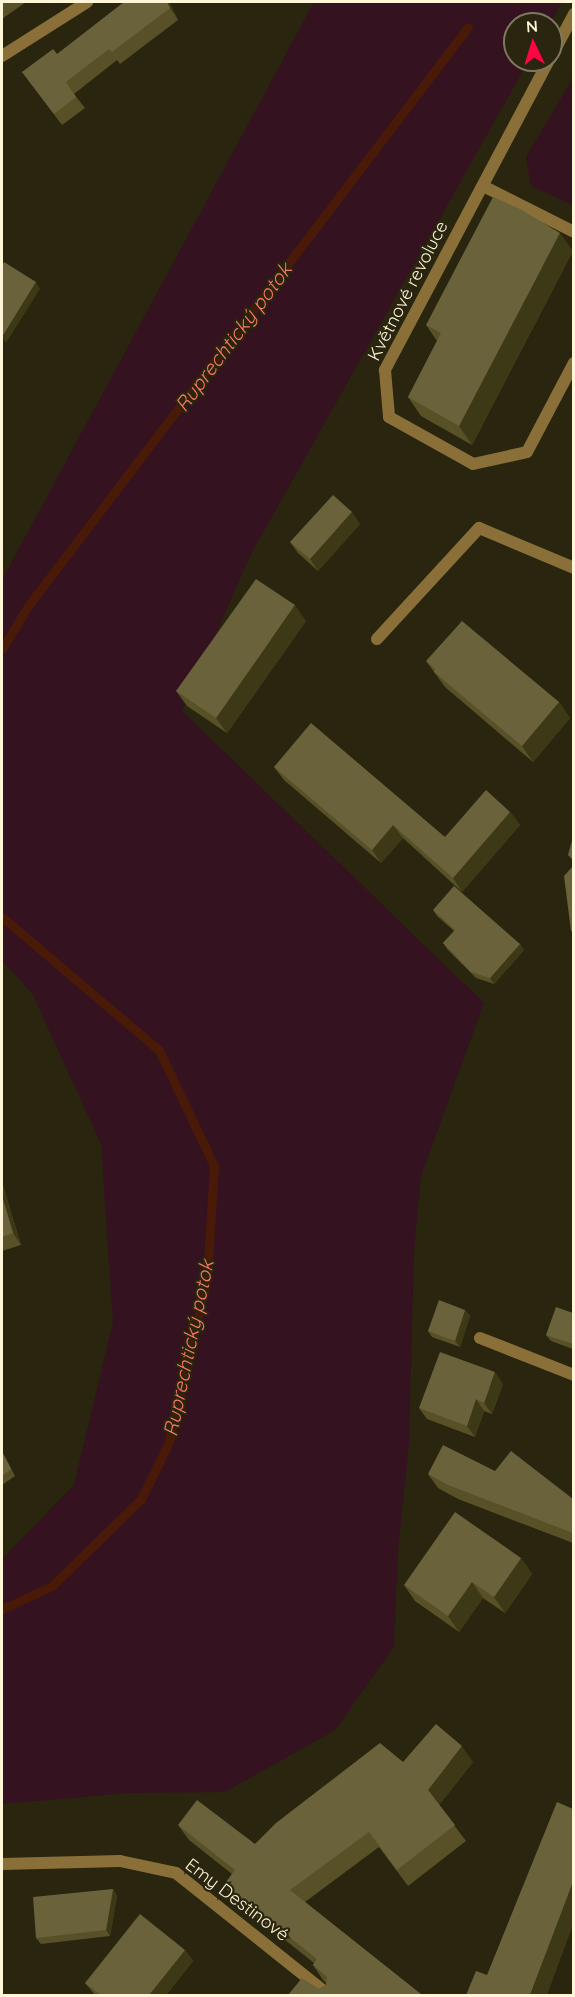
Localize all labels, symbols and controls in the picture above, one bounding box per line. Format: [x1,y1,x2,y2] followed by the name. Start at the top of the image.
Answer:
[503,12,563,72] north arrow
[525,16,538,36] text: N
[363,217,453,365] street label: Květnové revoluce
[169,258,297,416] water label: Ruprechtický potok
[158,1258,218,1438] water label: Ruprechtický potok
[181,1854,293,1946] street label: Emy Destinové

